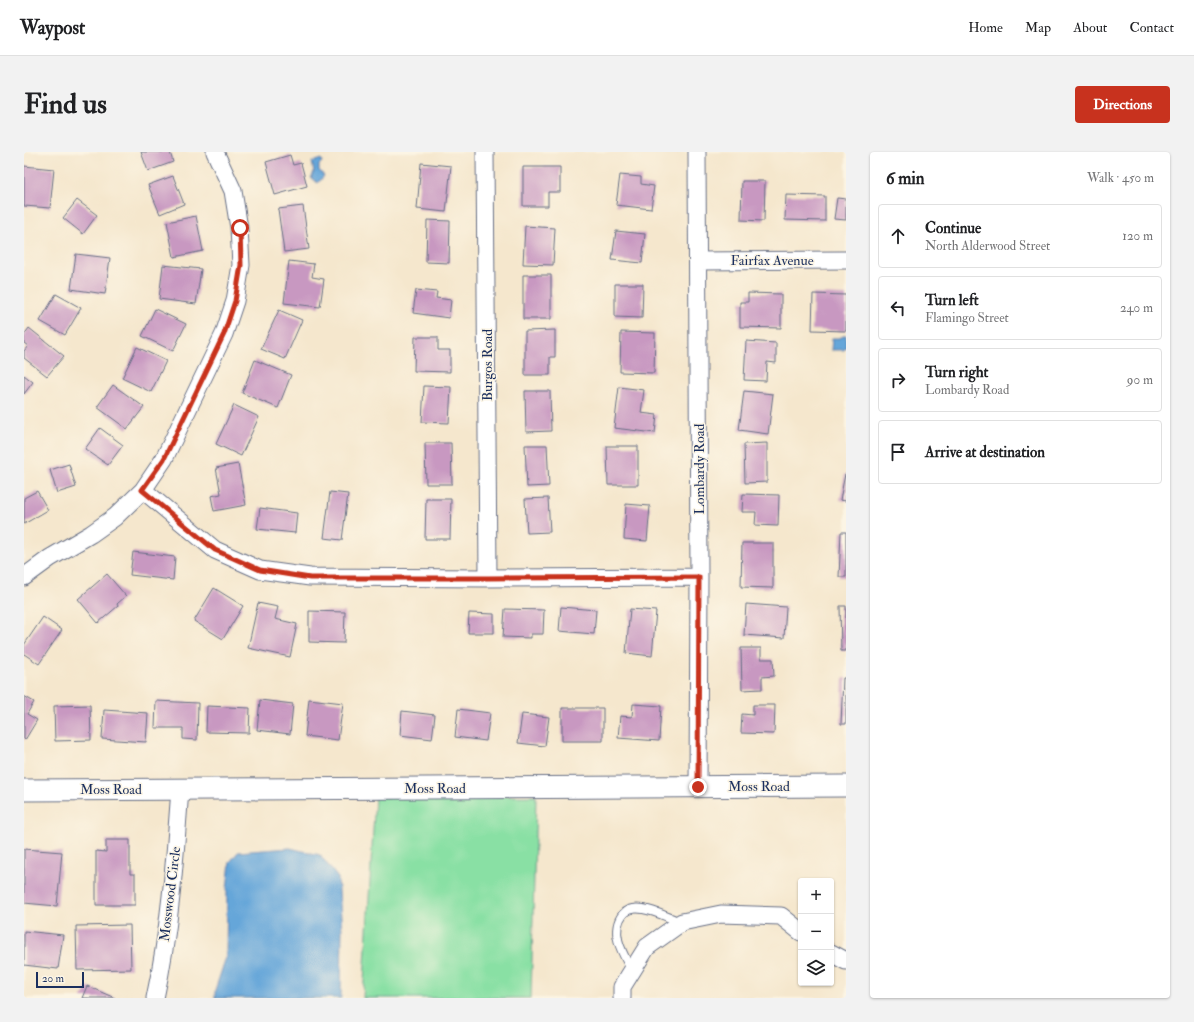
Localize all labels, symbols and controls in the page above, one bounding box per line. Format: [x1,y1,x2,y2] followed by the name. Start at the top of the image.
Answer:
[20,16,85,40] text: Waypost
[968,19,1003,36] text: Home
[1025,19,1051,36] text: Map
[1073,19,1107,36] text: About
[1129,19,1174,36] text: Contact
[1075,86,1170,123] button: Directions
[24,87,107,122] text: Find us
[886,168,925,189] text: 6 min
[1087,170,1154,186] text: Walk · 450 m
[231,219,249,237] route start
[925,219,981,238] text: Continue
[887,225,909,247] icon: ahead
[1122,228,1153,244] text: 120 m
[925,238,1050,254] text: North Alderwood Street
[730,252,814,269] street label: Fairfax Avenue
[925,291,979,310] text: Turn left
[887,297,909,319] icon: left
[1120,300,1153,316] text: 240 m
[925,310,1009,326] text: Flamingo Street
[479,329,496,401] street label: Burgos Road
[925,363,988,382] text: Turn right
[887,369,909,391] icon: right
[1127,372,1153,388] text: 90 m
[925,382,1009,398] text: Lombardy Road
[691,424,709,514] street label: Lombardy Road
[887,441,909,463] icon: arrive
[925,443,1045,462] text: Arrive at destination
[689,778,707,796] route end
[728,778,790,795] street label: Moss Road
[404,780,466,797] street label: Moss Road
[80,781,142,798] street label: Moss Road
[156,845,184,942] street label: Mosswood Circle
[798,878,834,986] map controls
[798,878,834,914] button: +
[798,914,834,950] button: −
[798,950,834,986] button: layers
[36,970,84,989] scale bar
[42,972,64,985] text: 20 m

